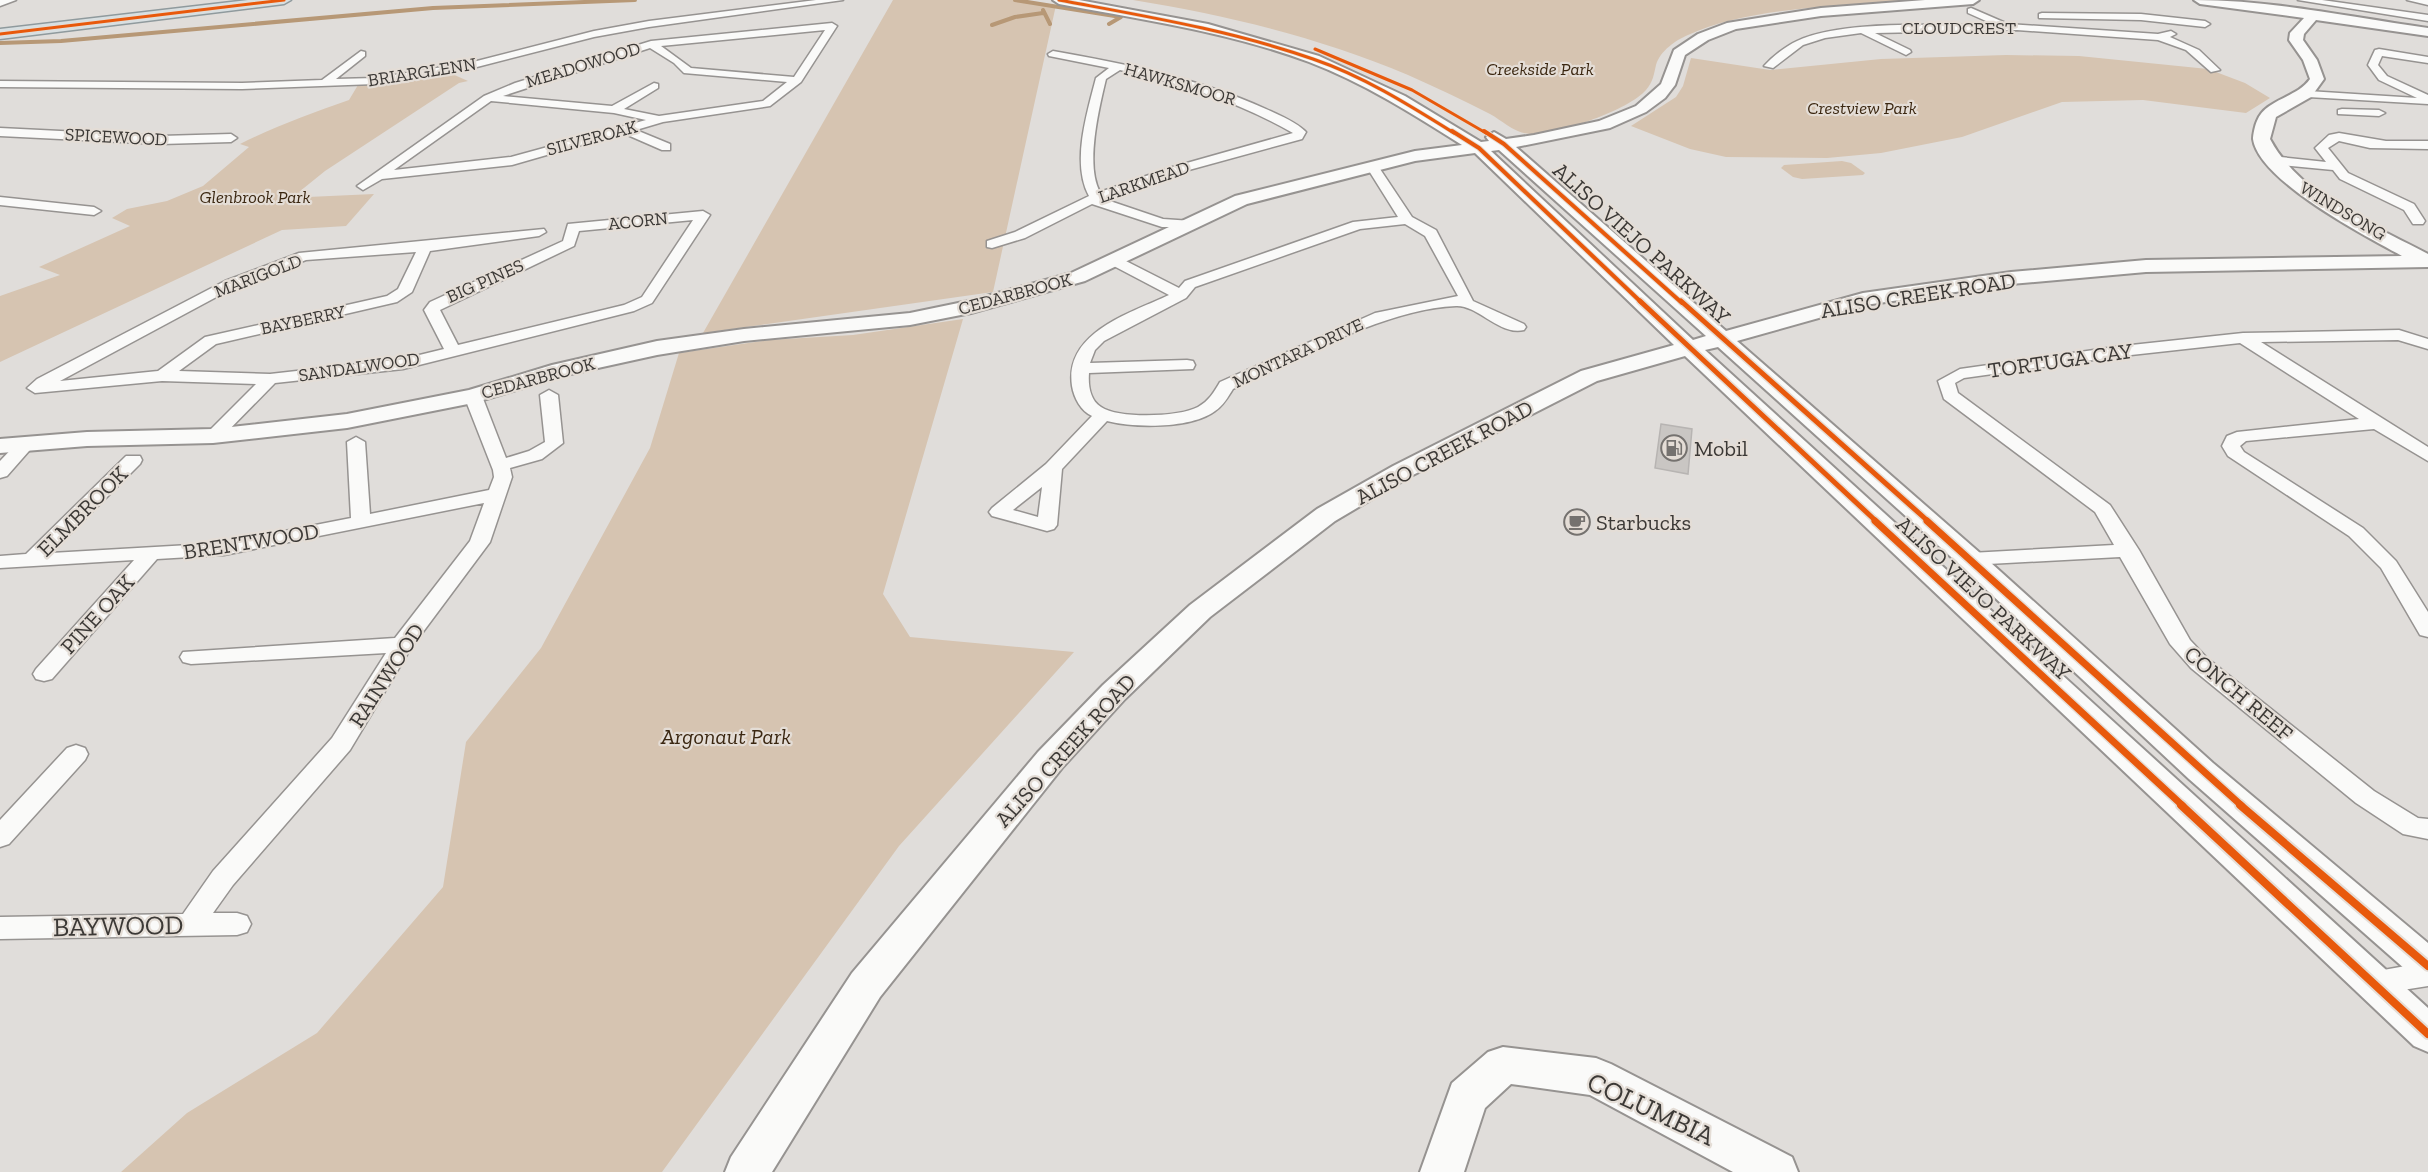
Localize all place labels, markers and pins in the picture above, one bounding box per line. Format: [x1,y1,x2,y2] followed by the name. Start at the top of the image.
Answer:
[1659,433,1689,463] fuel station icon: Mobil
[1694,435,1748,462] place label: Mobil
[1562,507,1592,537] cafe icon: Starbucks
[1596,509,1691,536] place label: Starbucks

